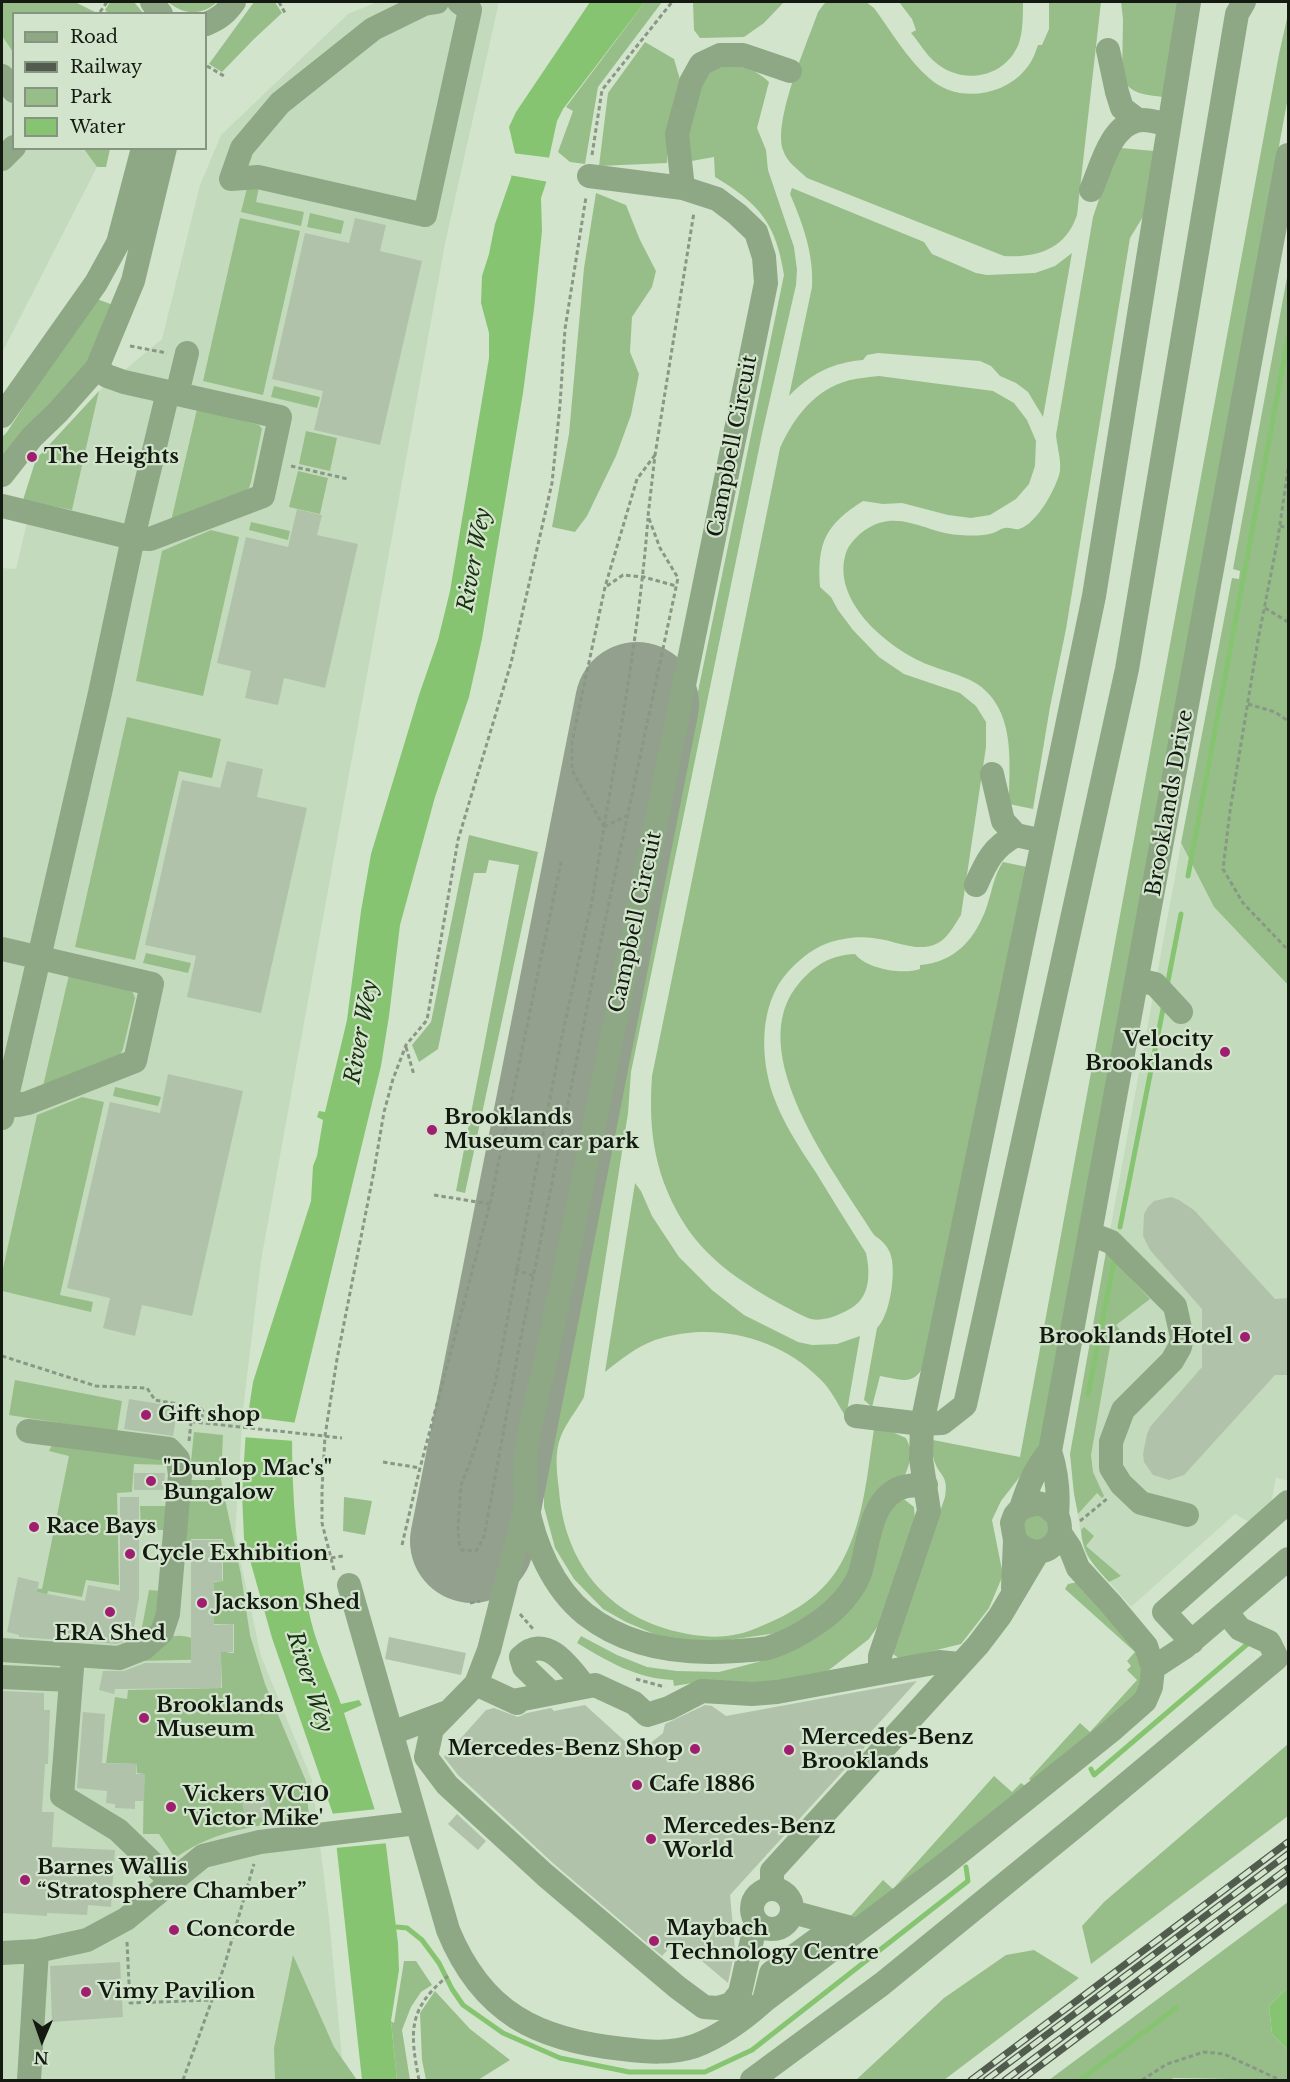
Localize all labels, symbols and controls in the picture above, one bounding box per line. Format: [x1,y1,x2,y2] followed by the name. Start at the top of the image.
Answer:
[12,12,207,150] legend
[70,26,118,48] text: Road
[70,56,142,78] text: Railway
[70,86,112,108] text: Park
[70,116,125,138] text: Water
[703,353,763,539] street label: Campbell Circuit
[44,444,179,470] place label: The Heights
[25,450,39,464] marker: The Heights
[453,506,497,614] water label: River Wey
[1141,708,1199,898] street label: Brooklands Drive
[604,829,668,1015] street label: Campbell Circuit
[340,978,384,1086] water label: River Wey
[1085,1027,1213,1077] place label: Velocity Brooklands
[1218,1045,1232,1059] marker: Velocity Brooklands
[444,1105,639,1155] place label: Brooklands Museum car park
[425,1123,439,1137] marker: Brooklands Museum car park
[1039,1324,1233,1350] place label: Brooklands Hotel
[1238,1330,1252,1344] marker: Brooklands Hotel
[158,1402,260,1428] place label: Gift shop
[139,1408,153,1422] marker: Gift shop
[163,1456,332,1506] place label: "Dunlop Mac's" Bungalow
[144,1474,158,1488] marker: "Dunlop Mac's" Bungalow
[46,1514,156,1540] place label: Race Bays
[27,1520,41,1534] marker: Race Bays
[142,1541,328,1567] place label: Cycle Exhibition
[123,1547,137,1561] marker: Cycle Exhibition
[214,1590,360,1616] place label: Jackson Shed
[195,1596,209,1610] marker: Jackson Shed
[103,1605,117,1619] marker: ERA Shed
[54,1621,166,1647] place label: ERA Shed
[280,1628,338,1736] water label: River Wey
[156,1693,284,1743] place label: Brooklands Museum
[137,1711,151,1725] marker: Brooklands Museum
[801,1725,974,1775] place label: Mercedes-Benz Brooklands
[447,1736,683,1762] place label: Mercedes-Benz Shop
[688,1742,702,1756] marker: Mercedes-Benz Shop
[782,1743,796,1757] marker: Mercedes-Benz Brooklands
[649,1772,755,1798] place label: Cafe 1886
[630,1778,644,1792] marker: Cafe 1886
[183,1782,329,1832] place label: Vickers VC10 'Victor Mike'
[164,1800,178,1814] marker: Vickers VC10 'Victor Mike'
[663,1814,836,1864] place label: Mercedes-Benz World
[644,1832,658,1846] marker: Mercedes-Benz World
[37,1855,306,1905] place label: Barnes Wallis “Stratosphere Chamber”
[18,1873,32,1887] marker: Barnes Wallis “Stratosphere Chamber”
[666,1916,879,1966] place label: Maybach Technology Centre
[186,1917,295,1943] place label: Concorde
[167,1923,181,1937] marker: Concorde
[647,1934,661,1948] marker: Maybach Technology Centre
[98,1979,255,2005] place label: Vimy Pavilion
[79,1985,93,1999] marker: Vimy Pavilion
[12,2010,72,2070] north arrow
[34,2048,49,2068] text: N

